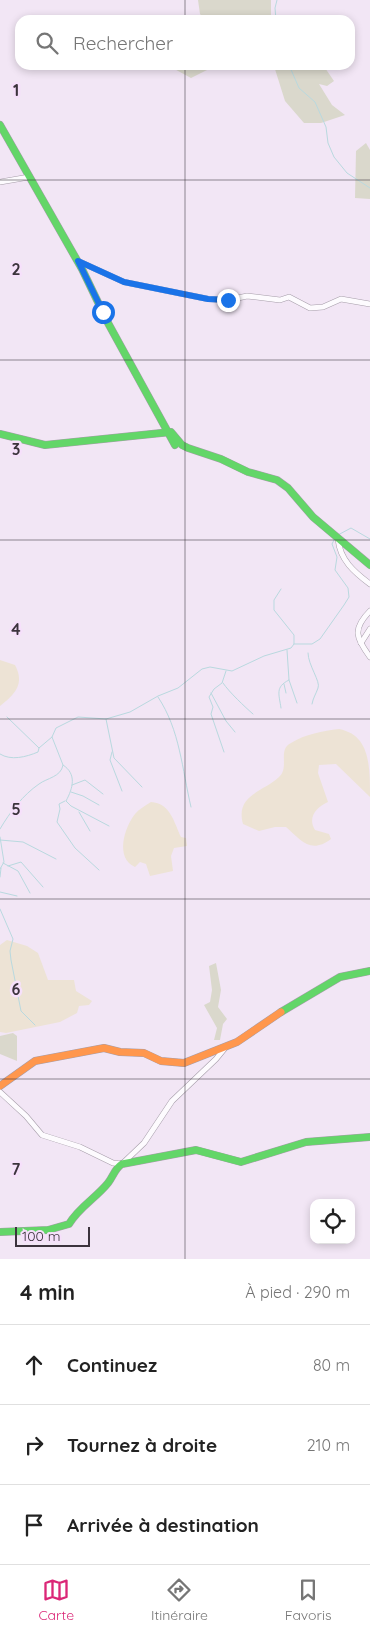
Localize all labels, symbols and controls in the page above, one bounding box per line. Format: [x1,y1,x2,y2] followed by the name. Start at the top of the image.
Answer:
[15,15,355,70] search box
[33,29,61,57] icon: search
[73,31,173,55] text: Rechercher
[13,80,19,100] text: 1
[11,259,21,279] text: 2
[217,289,240,312] route end
[92,301,115,324] route start
[12,439,20,459] text: 3
[11,619,21,639] text: 4
[11,799,21,819] text: 5
[12,979,21,999] text: 6
[12,1159,21,1179] text: 7
[310,1199,355,1244] map controls
[310,1199,355,1244] button: locate
[15,1224,90,1247] scale bar
[22,1227,60,1245] text: 100 m
[20,1279,75,1305] text: 4 min
[245,1282,350,1302] text: À pied · 290 m
[20,1351,48,1379] icon: ahead
[67,1353,157,1377] text: Continuez
[313,1355,350,1375] text: 80 m
[20,1431,48,1459] icon: right
[67,1433,217,1457] text: Tournez à droite
[307,1435,350,1455] text: 210 m
[20,1511,48,1539] icon: arrive
[67,1513,259,1537] text: Arrivée à destination
[38,1576,74,1624] tab: Carte
[151,1576,208,1624] tab: Itinéraire
[285,1576,332,1624] tab: Favoris

